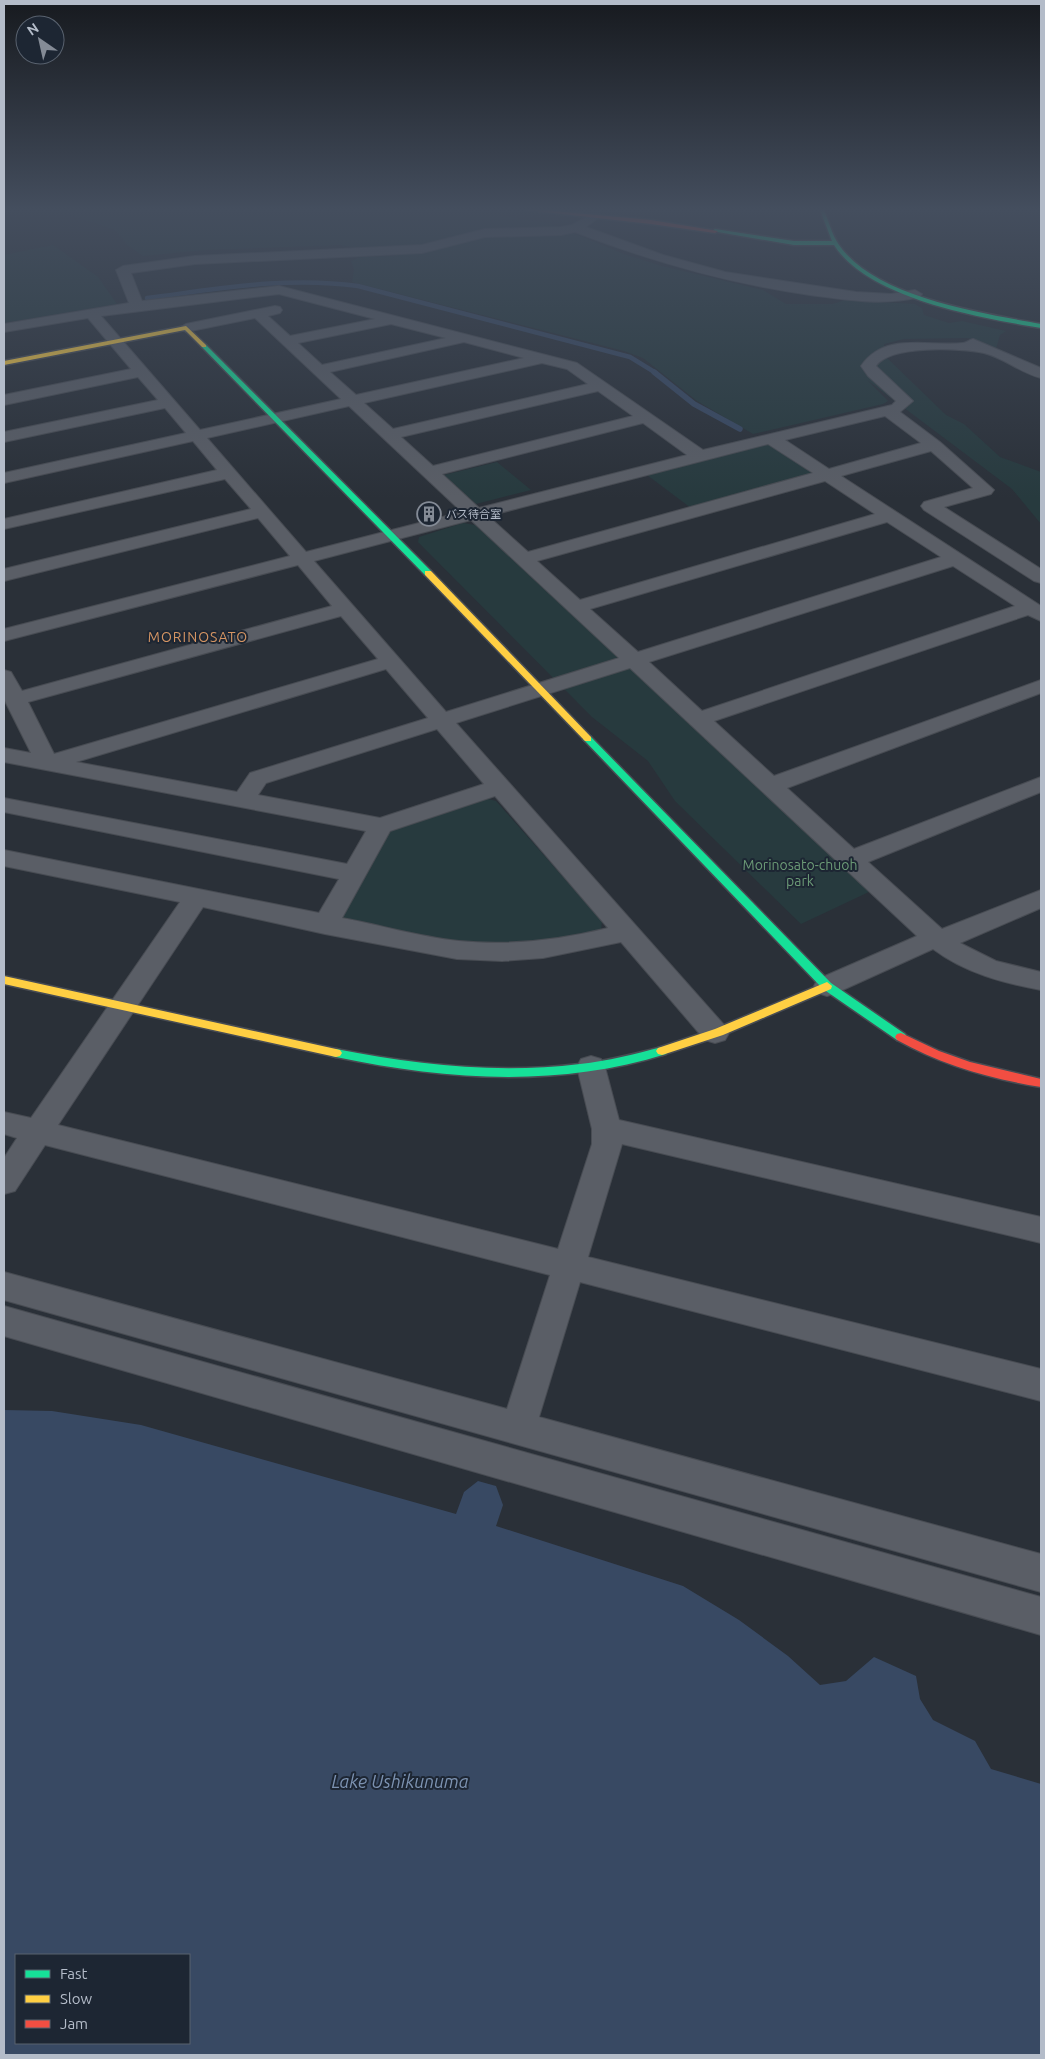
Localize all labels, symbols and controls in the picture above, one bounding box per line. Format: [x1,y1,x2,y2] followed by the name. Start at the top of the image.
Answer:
[15,15,65,65] north arrow
[24,20,42,39] text: N
[416,501,442,527] building icon: バス待合室
[446,508,501,520] place label: バス待合室
[148,629,248,645] district label: MORINOSATO
[743,857,857,889] park label: Morinosato-chuoh park
[331,1771,469,1791] water label: Lake Ushikunuma
[15,1954,190,2044] legend
[60,1965,88,1982] text: Fast
[60,1990,93,2007] text: Slow
[60,2015,88,2032] text: Jam

